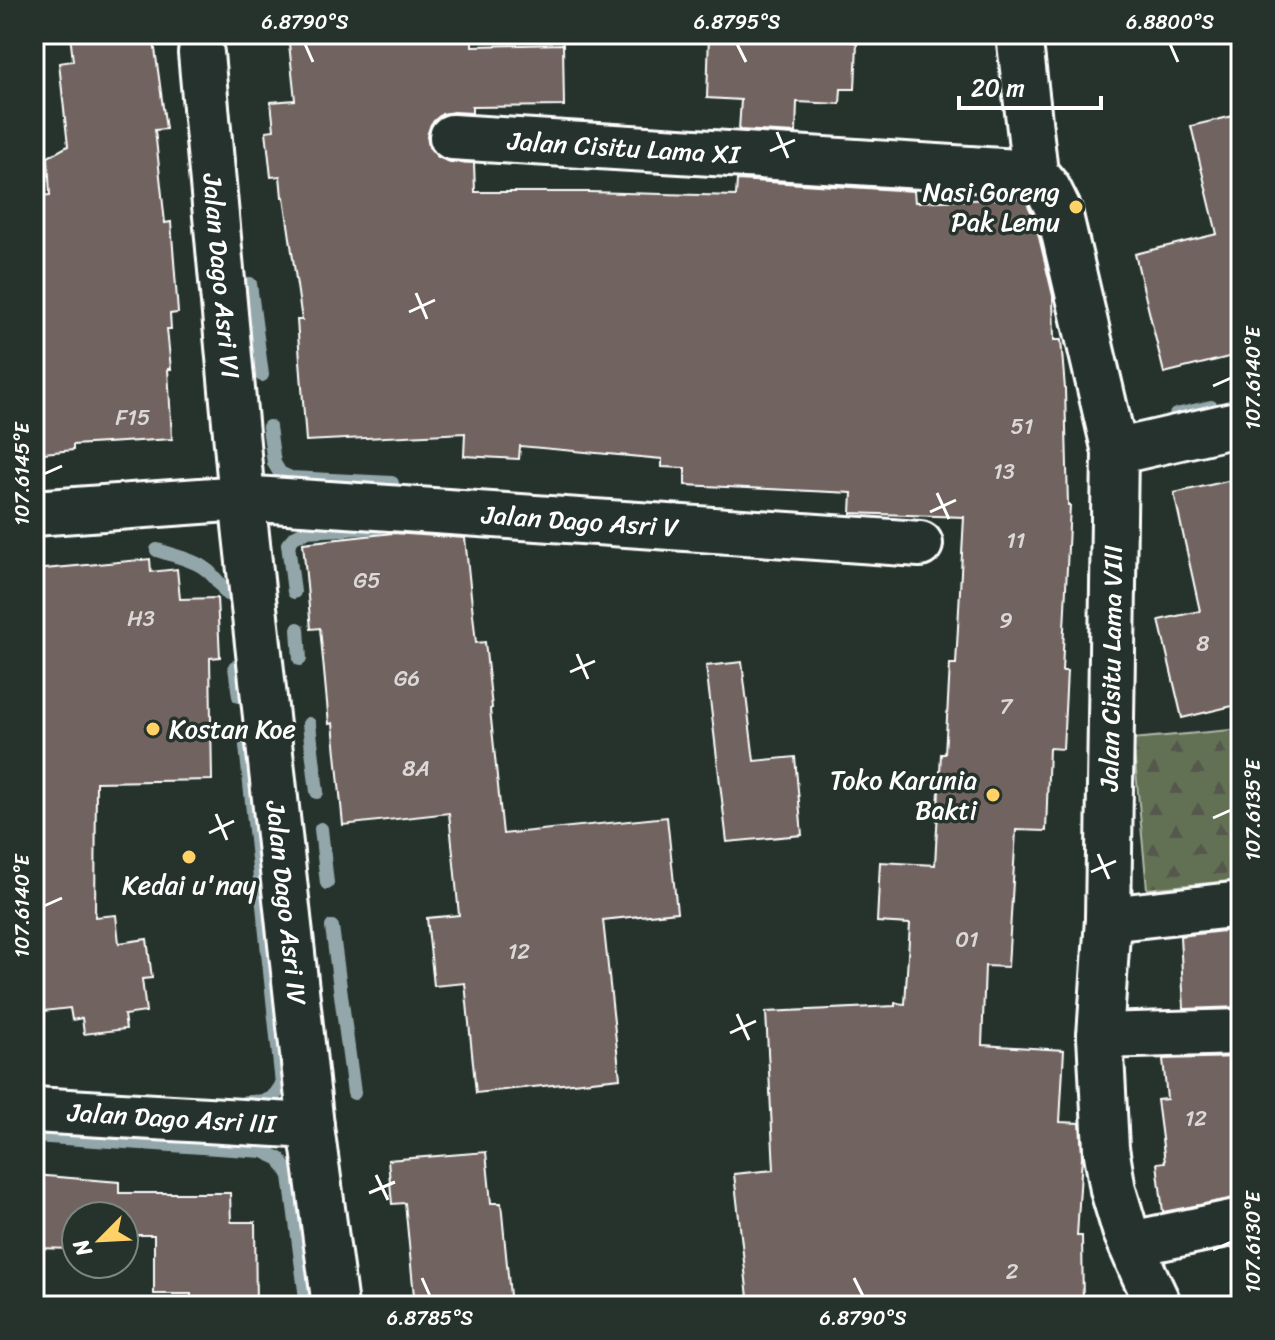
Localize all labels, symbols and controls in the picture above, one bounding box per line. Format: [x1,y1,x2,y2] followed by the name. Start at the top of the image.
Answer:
[262,5,349,40] text: 6.8790°S
[694,5,781,40] text: 6.8795°S
[1126,5,1214,40] text: 6.8800°S
[959,60,1101,110] scale bar
[971,67,1025,109] text: 20 m
[505,117,743,178] street label: Jalan Cisitu Lama XI
[923,169,1060,245] place label: Nasi Goreng Pak Lemu
[189,171,254,380] street label: Jalan Dago Asri VI
[1067,198,1085,216] marker: Nasi Goreng Pak Lemu
[1236,324,1271,430] text: 107.6140°E
[116,398,150,437] house number: F15
[1011,407,1033,446] house number: 51
[5,421,40,526] text: 107.6145°E
[993,452,1015,491] house number: 13
[479,491,681,551] street label: Jalan Dago Asri V
[1007,521,1025,560] house number: 11
[1086,544,1136,793] street label: Jalan Cisitu Lama VIII
[353,561,381,600] house number: G5
[127,599,155,638] house number: H3
[999,601,1013,640] house number: 9
[1196,624,1210,663] house number: 8
[394,659,420,698] house number: G6
[1000,687,1014,726] house number: 7
[169,706,296,752] place label: Kostan Koe
[144,720,162,738] marker: Kostan Koe
[402,749,430,788] house number: 8A
[830,757,978,833] place label: Toko Karunia Bakti
[1236,757,1271,861] text: 107.6135°E
[984,786,1002,804] marker: Toko Karunia Bakti
[252,797,321,1008] street label: Jalan Dago Asri IV
[180,848,198,866] marker: Kedai u'nay
[5,852,40,958] text: 107.6140°E
[122,862,257,908] place label: Kedai u'nay
[955,920,979,959] house number: 01
[508,932,530,971] house number: 12
[65,1089,279,1147] street label: Jalan Dago Asri III
[1185,1099,1207,1138] house number: 12
[1236,1189,1271,1293] text: 107.6130°E
[60,1200,140,1280] north arrow
[61,1232,104,1264] text: N
[1006,1252,1019,1291] house number: 2
[387,1301,474,1336] text: 6.8785°S
[820,1301,907,1336] text: 6.8790°S

